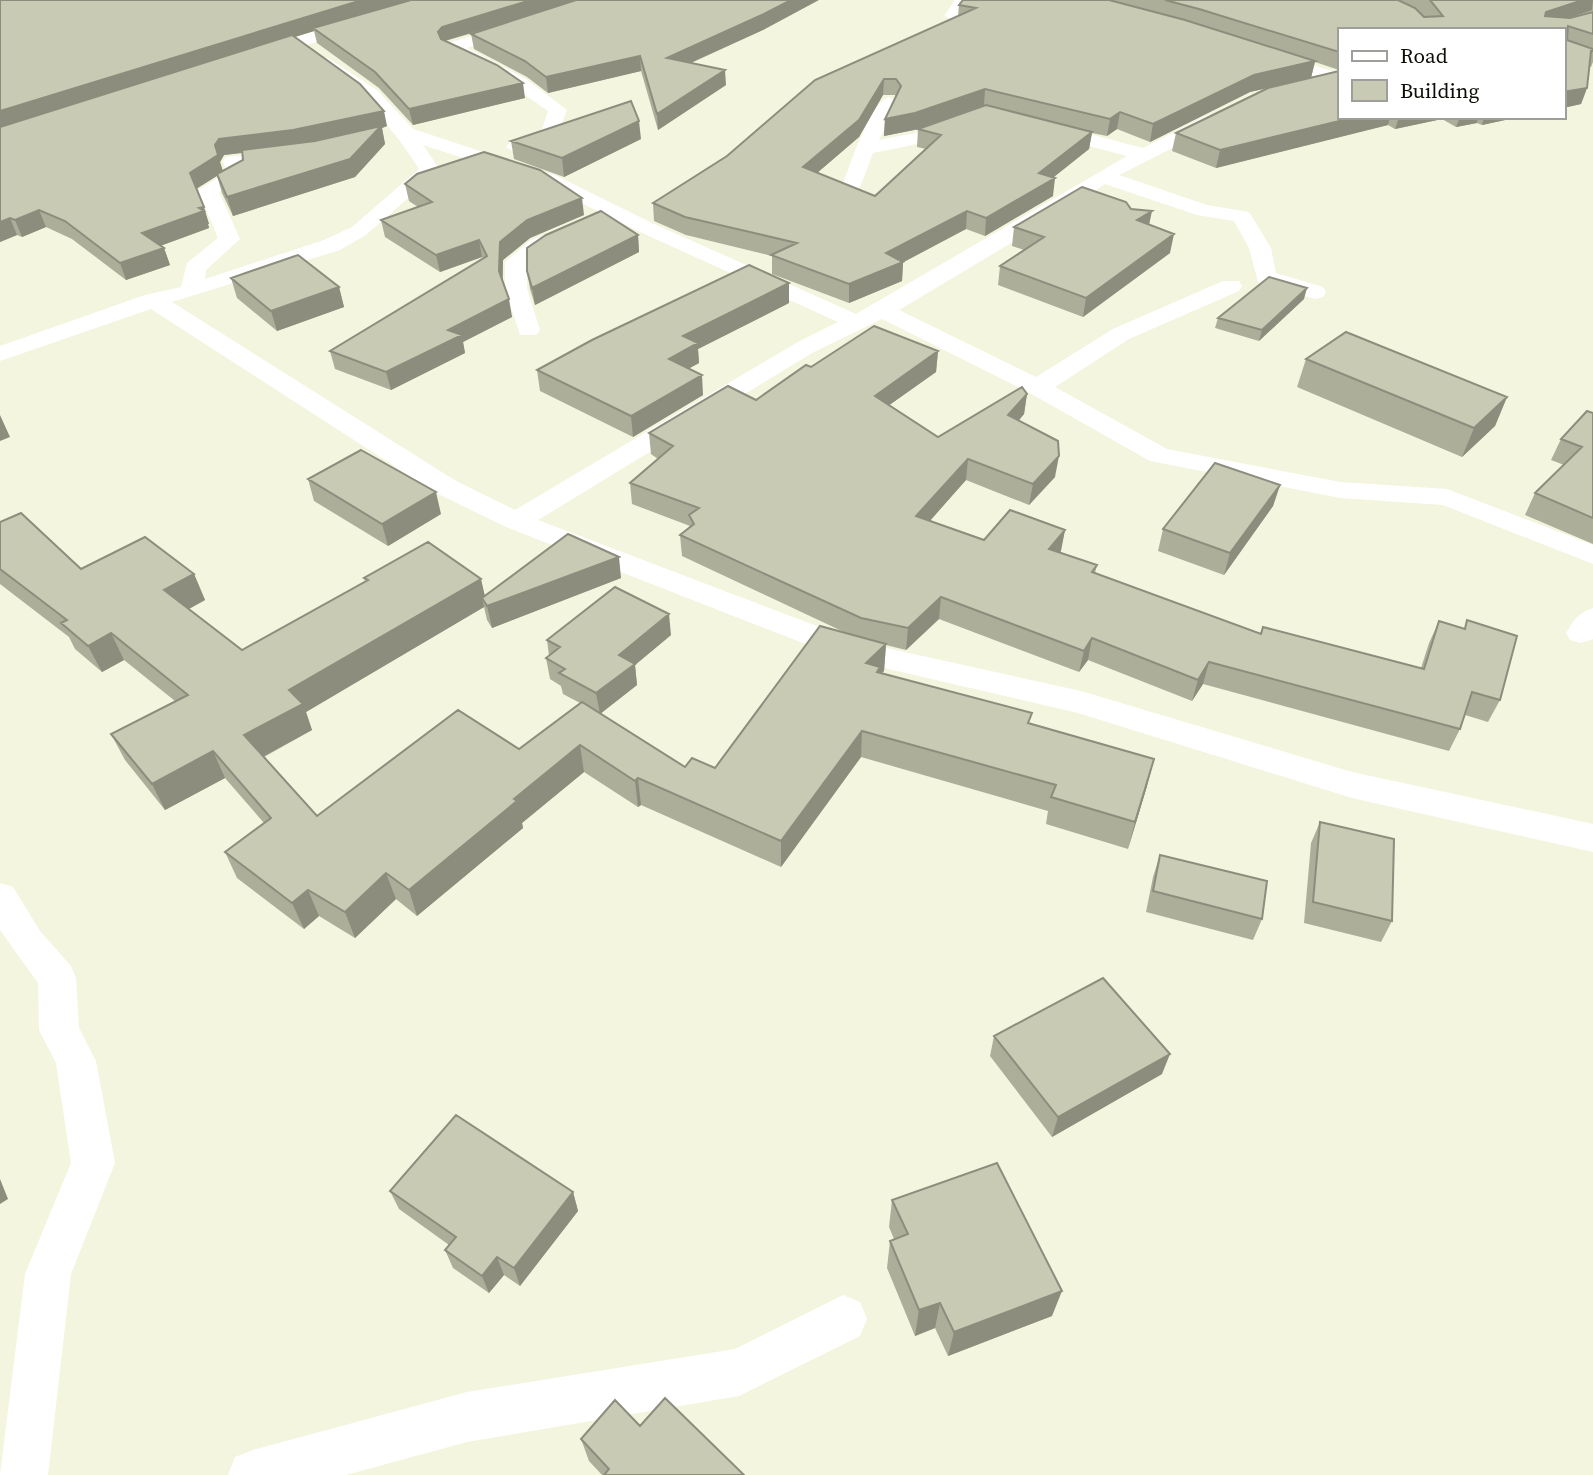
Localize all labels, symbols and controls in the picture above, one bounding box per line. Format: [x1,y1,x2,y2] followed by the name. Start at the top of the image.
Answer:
[1338,28,1565,119] legend
[1400,41,1448,70] text: Road
[1400,76,1479,105] text: Building

